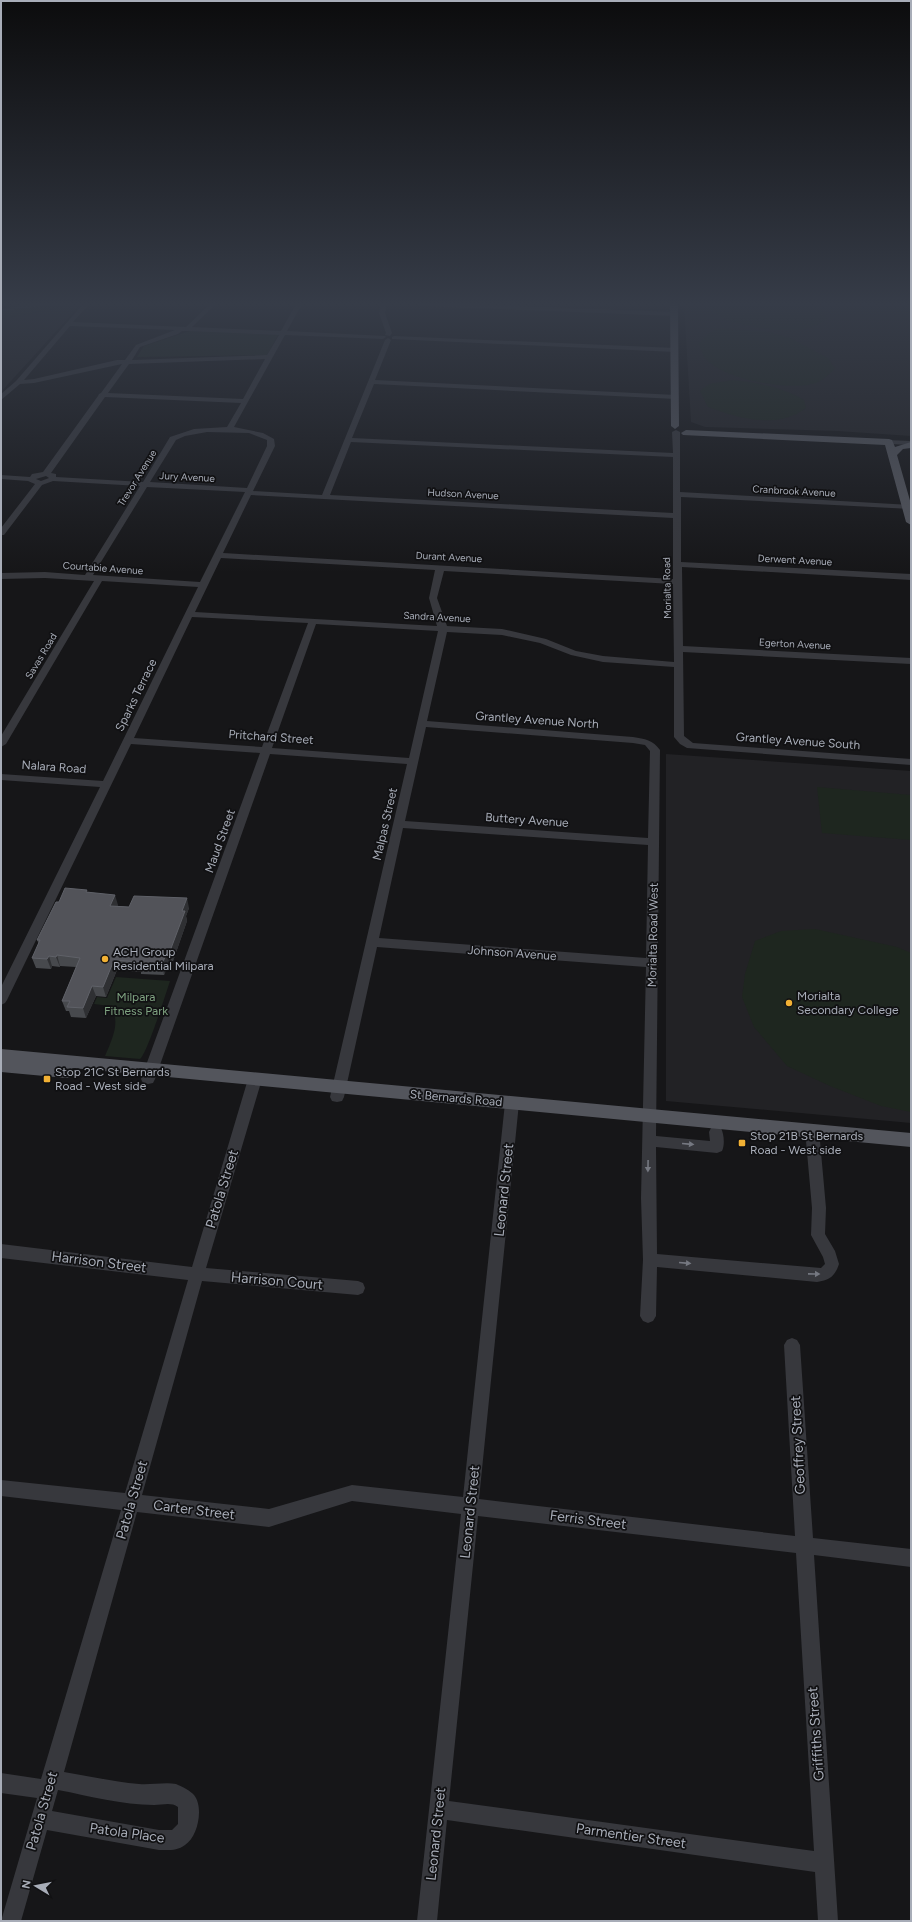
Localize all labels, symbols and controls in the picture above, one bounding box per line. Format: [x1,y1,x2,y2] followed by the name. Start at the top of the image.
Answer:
[114,447,160,509] street label: Trevor Avenue
[159,469,216,485] street label: Jury Avenue
[752,482,836,500] street label: Cranbrook Avenue
[427,486,499,502] street label: Hudson Avenue
[415,549,483,565] street label: Durant Avenue
[757,552,833,568] street label: Derwent Avenue
[660,557,674,619] street label: Morialta Road
[62,559,144,577] street label: Courtabie Avenue
[403,609,472,625] street label: Sandra Avenue
[22,630,60,681] street label: Savas Road
[759,636,832,652] street label: Egerton Avenue
[112,656,160,733] street label: Sparks Terrace
[475,709,600,731] street label: Grantley Avenue North
[228,727,314,747] street label: Pritchard Street
[735,730,861,752] street label: Grantley Avenue South
[21,758,87,776] street label: Nalara Road
[370,786,400,862] street label: Malpas Street
[202,807,238,875] street label: Maud Street
[485,810,570,830] street label: Buttery Avenue
[645,882,661,987] street label: Morialta Road West
[467,943,557,963] street label: Johnson Avenue
[113,945,214,973] place label: ACH Group Residential Milpara
[100,954,110,964] marker: ACH Group Residential Milpara
[797,989,899,1017] place label: Morialta Secondary College
[104,990,168,1018] park label: Milpara Fitness Park
[784,998,794,1008] marker: Morialta Secondary College
[55,1065,170,1093] place label: Stop 21C St Bernards Road - West side
[42,1074,52,1084] marker: Stop 21C St Bernards Road - West side
[409,1087,503,1109] street label: St Bernards Road
[750,1129,864,1157] place label: Stop 21B St Bernards Road - West side
[737,1138,747,1148] marker: Stop 21B St Bernards Road - West side
[682,1141,694,1148] one-way arrow
[491,1143,517,1237] street label: Leonard Street
[202,1148,242,1230] street label: Patola Street
[645,1160,652,1172] one-way arrow
[51,1248,147,1276] street label: Harrison Street
[679,1260,691,1267] one-way arrow
[230,1269,324,1293] street label: Harrison Court
[808,1271,821,1277] one-way arrow
[787,1395,809,1495] street label: Geoffrey Street
[113,1459,151,1541] street label: Patola Street
[457,1465,483,1559] street label: Leonard Street
[152,1497,236,1523] street label: Carter Street
[549,1507,627,1533] street label: Ferris Street
[804,1686,828,1782] street label: Griffiths Street
[23,1770,61,1852] street label: Patola Street
[423,1787,449,1881] street label: Leonard Street
[88,1819,166,1847] street label: Patola Place
[575,1820,687,1852] street label: Parmentier Street
[16,1866,56,1906] north arrow
[20,1879,34,1890] text: N

